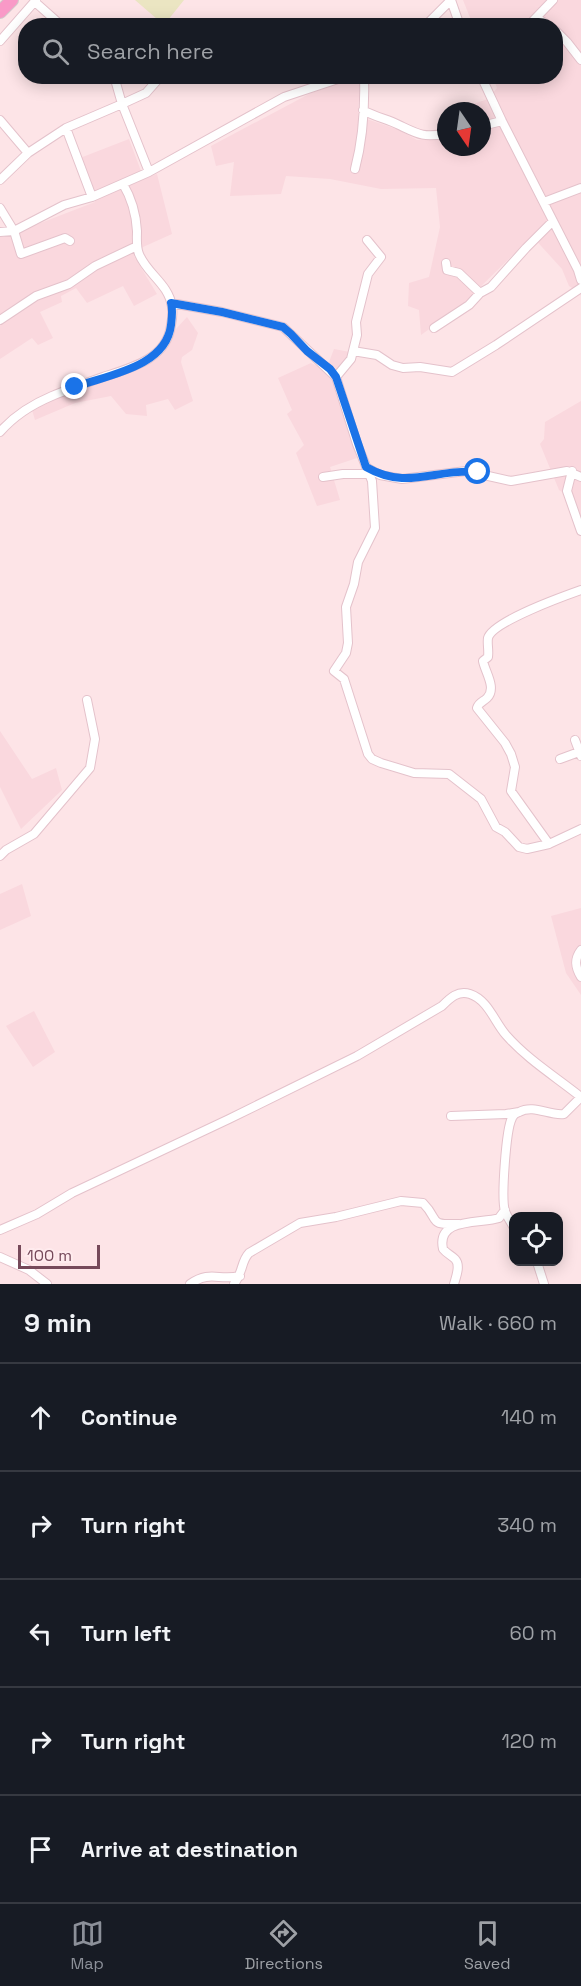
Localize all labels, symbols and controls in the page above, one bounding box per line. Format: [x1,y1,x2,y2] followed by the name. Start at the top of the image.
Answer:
[18,18,563,84] search box
[39,35,72,68] icon: search
[87,37,214,65] text: Search here
[437,102,491,156] north arrow
[61,373,87,399] route end
[464,458,490,484] route start
[509,1212,563,1266] map controls
[509,1212,563,1266] button: locate
[18,1242,100,1270] scale bar
[27,1245,72,1266] text: 100 m
[24,1306,92,1340] text: 9 min
[439,1310,557,1336] text: Walk · 660 m
[24,1401,57,1434] icon: ahead
[81,1403,177,1431] text: Continue
[501,1404,557,1430] text: 140 m
[24,1509,57,1542] icon: right
[81,1511,186,1539] text: Turn right
[497,1512,557,1538] text: 340 m
[24,1617,57,1650] icon: left
[81,1619,171,1647] text: Turn left
[510,1620,557,1646] text: 60 m
[24,1725,57,1758] icon: right
[81,1727,186,1755] text: Turn right
[501,1728,557,1754] text: 120 m
[24,1833,57,1866] icon: arrive
[81,1835,298,1863] text: Arrive at destination
[70,1917,104,1974] tab: Map
[245,1917,323,1974] tab: Directions
[464,1917,511,1974] tab: Saved

